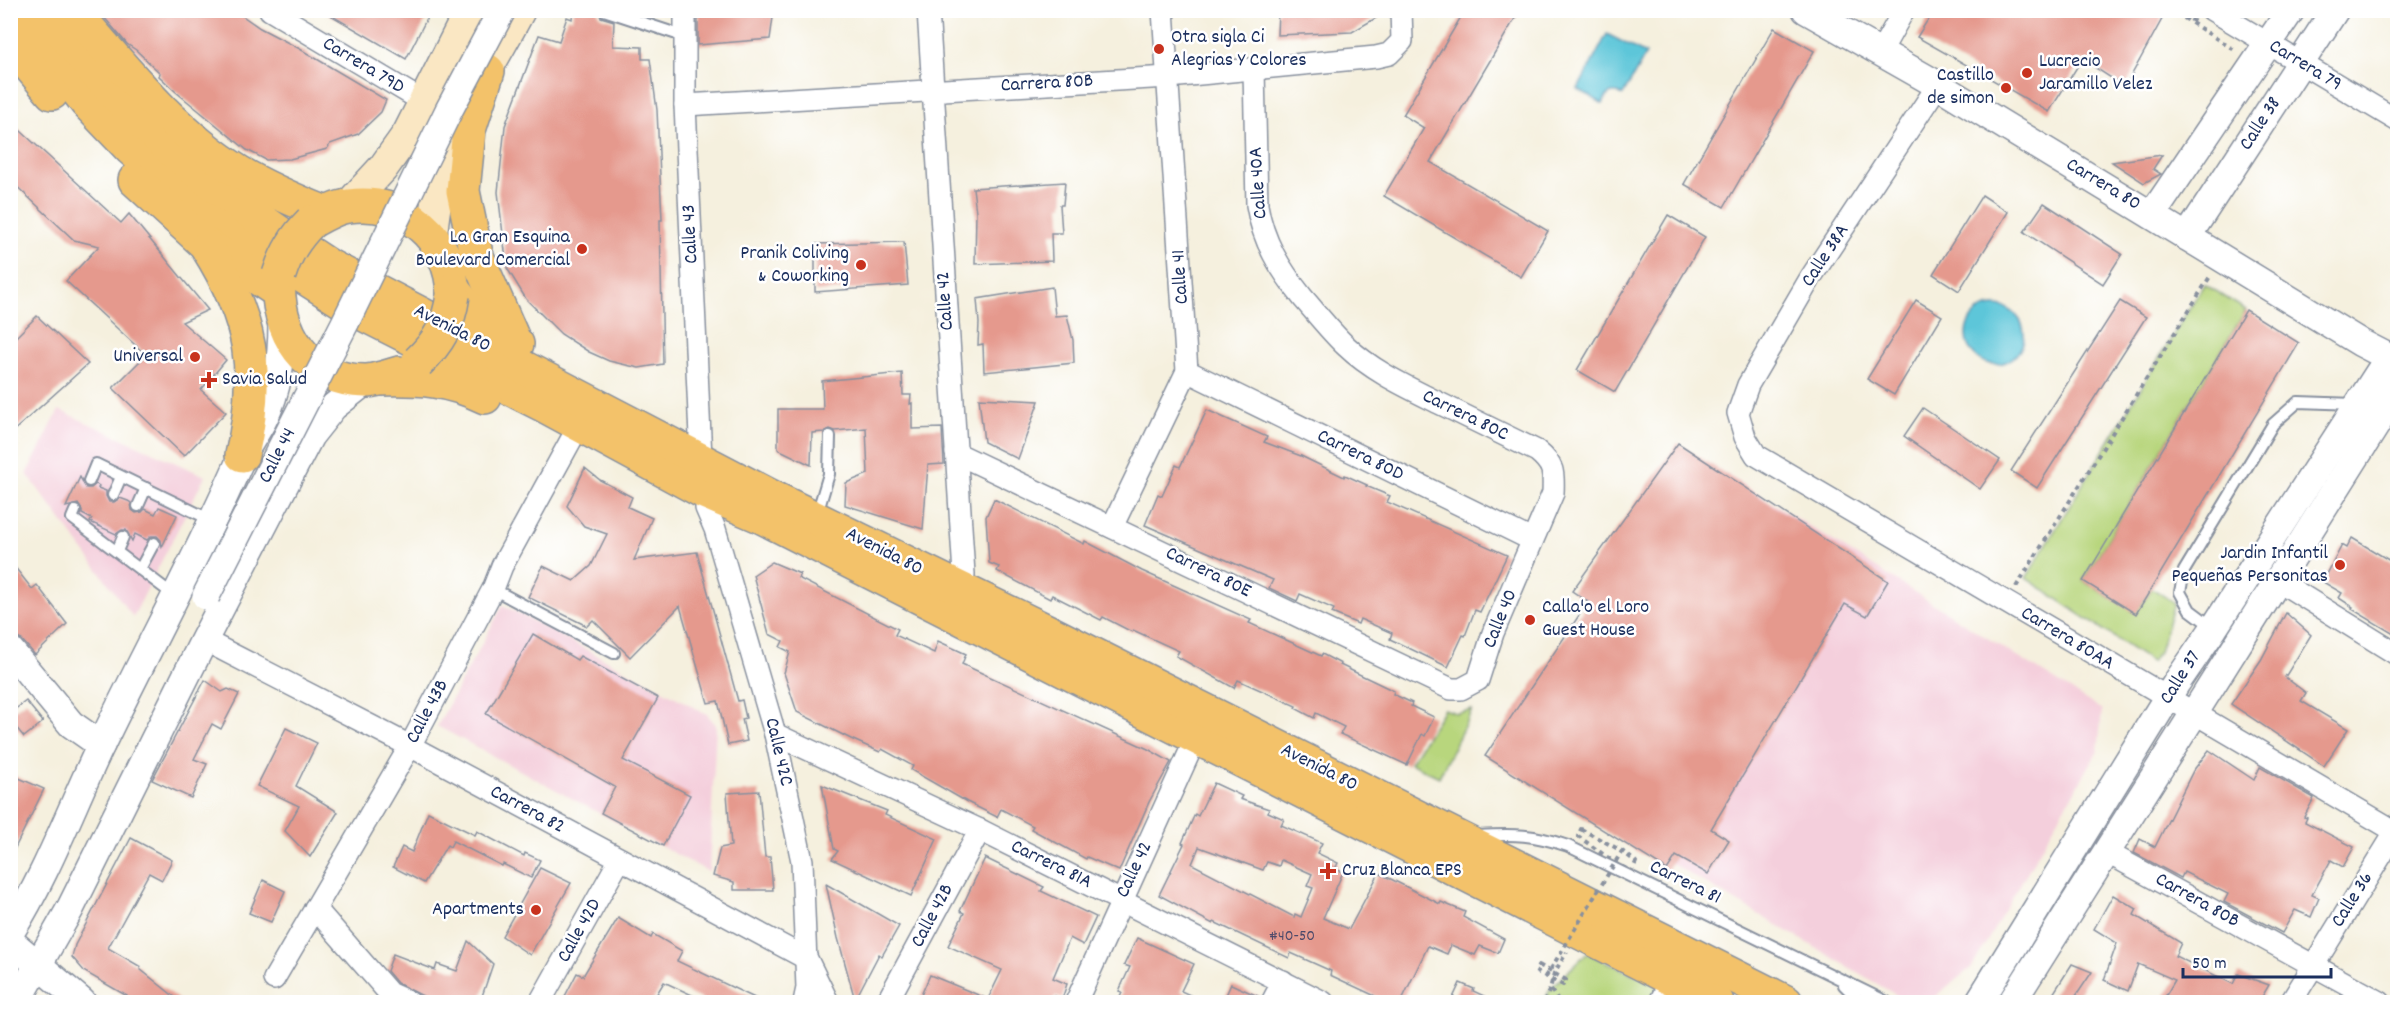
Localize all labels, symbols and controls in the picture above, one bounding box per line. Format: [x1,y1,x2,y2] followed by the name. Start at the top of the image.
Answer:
[1171,24,1307,75] place label: Otra sigla Ci Alegrias Y Colores
[317,30,409,102] street label: Carrera 79D
[2263,33,2347,99] street label: Carrera 79
[1152,42,1166,56] marker: Otra sigla Ci Alegrias Y Colores
[2039,48,2153,99] place label: Lucrecio Jaramillo Velez
[1927,62,1994,113] place label: Castillo de simon
[2020,66,2034,80] marker: Lucrecio Jaramillo Velez
[1000,68,1094,100] street label: Carrera 80B
[1999,81,2013,95] marker: Castillo de simon
[2233,92,2289,156] street label: Calle 38
[1243,146,1275,220] street label: Calle 40A
[2060,152,2146,218] street label: Carrera 80
[675,204,707,264] street label: Calle 43
[1795,219,1857,293] street label: Calle 38A
[416,224,571,275] place label: La Gran Esquina Boulevard Comercial
[740,240,849,291] place label: Pranik Coliving & Coworking
[575,242,589,256] marker: La Gran Esquina Boulevard Comercial
[1165,249,1197,305] street label: Calle 41
[854,258,868,272] marker: Pranik Coliving & Coworking
[930,270,962,332] street label: Calle 42
[409,298,495,360] street label: Avenida 80
[113,343,183,371] place label: Universal
[188,350,202,364] marker: Universal
[222,366,307,394] place label: Savia Salud
[200,371,218,389] marker: Savia Salud
[1417,383,1513,449] street label: Carrera 80C
[252,423,304,489] street label: Calle 44
[1312,423,1408,489] street label: Carrera 80D
[841,521,927,583] street label: Avenida 80
[1160,540,1256,606] street label: Carrera 80E
[2171,540,2328,591] place label: Jardin Infantil Pequeñas Personitas
[2333,558,2347,572] marker: Jardin Infantil Pequeñas Personitas
[1477,585,1525,653] street label: Calle 40
[1542,594,1649,645] place label: Calla'o el Loro Guest House
[2015,600,2119,678] street label: Carrera 80AA
[1523,613,1537,627] marker: Calla'o el Loro Guest House
[2154,646,2208,710] street label: Calle 37
[399,675,457,749] street label: Calle 43B
[757,715,799,789] street label: Calle 42C
[1276,737,1362,799] street label: Avenida 80
[485,779,569,841] street label: Carrera 82
[1005,833,1097,897] street label: Carrera 81A
[1110,837,1160,903] street label: Calle 42
[1644,854,1726,912] street label: Carrera 81
[1342,857,1462,885] place label: Cruz Blanca EPS
[1319,862,1337,880] marker: Cruz Blanca EPS
[2150,866,2244,936] street label: Carrera 80B
[2325,867,2381,933] street label: Calle 36
[905,879,961,953] street label: Calle 42B
[551,894,609,968] street label: Calle 42D
[432,896,524,924] place label: Apartments
[529,903,543,917] marker: Apartments
[1269,925,1315,948] house number: #40-50
[2183,941,2332,979] scale bar
[2192,952,2227,977] text: 50 m

